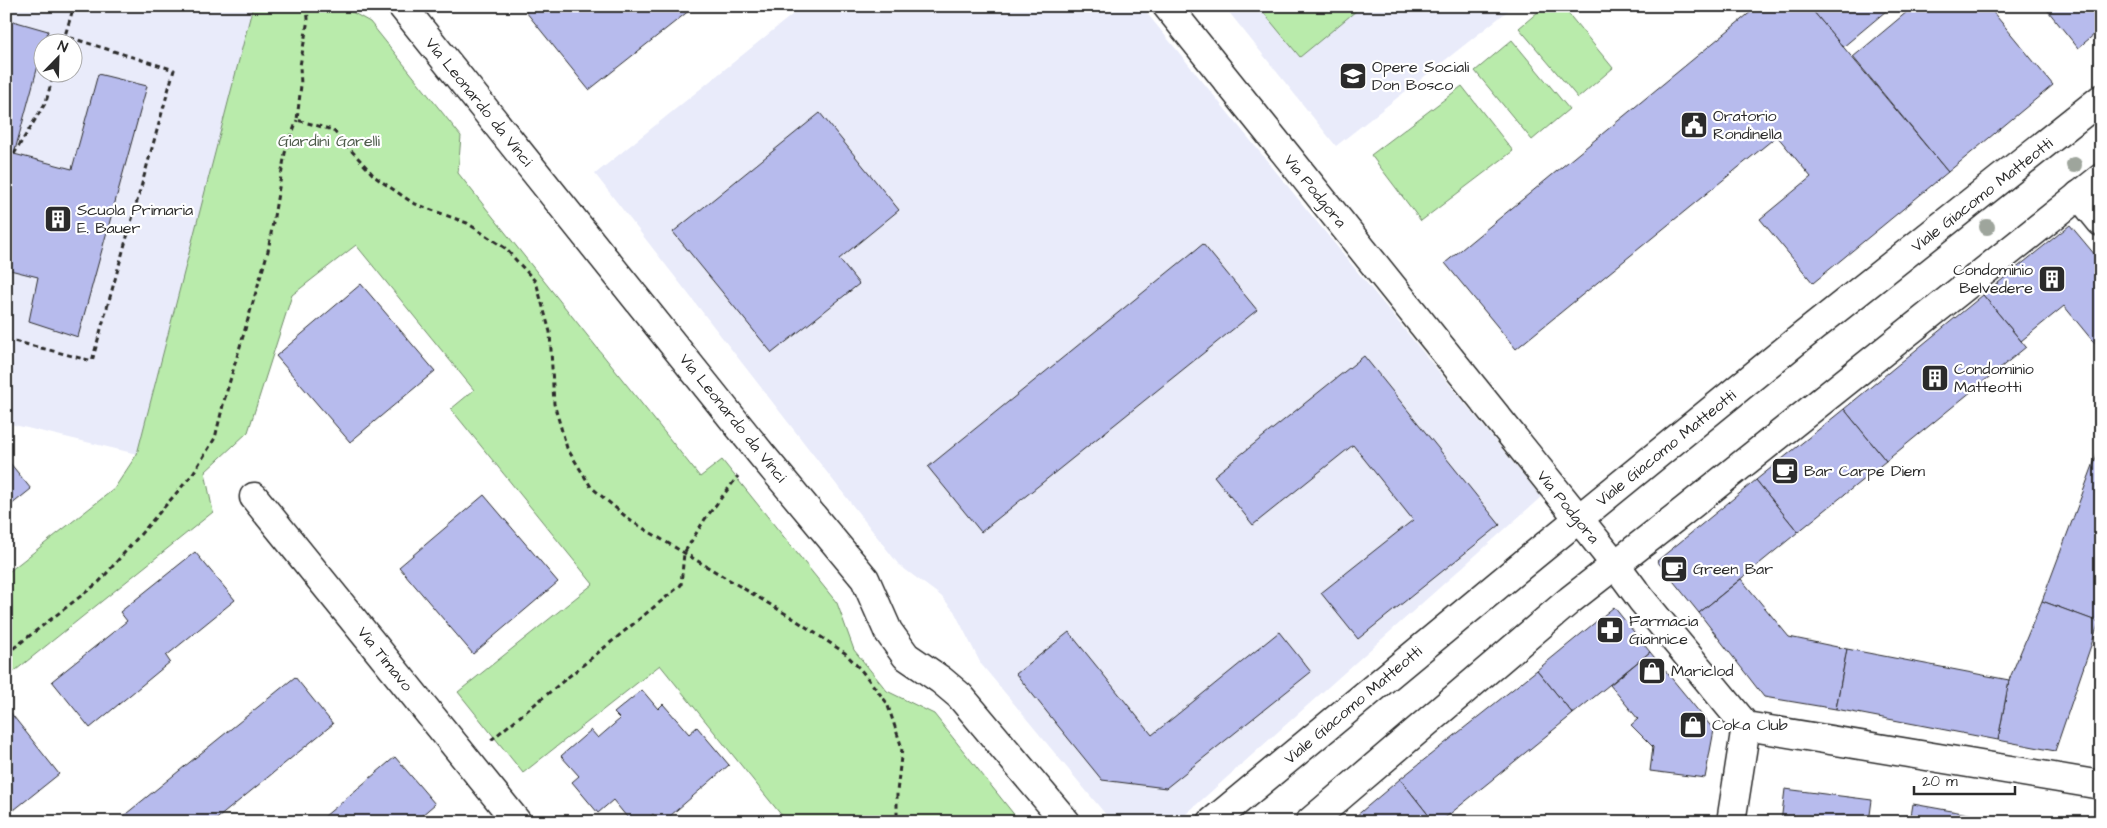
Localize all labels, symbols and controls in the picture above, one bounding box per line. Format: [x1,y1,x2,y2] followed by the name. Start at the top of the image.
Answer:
[32,32,82,82] north arrow
[420,33,538,172] street label: Via Leonardo da Vinci
[55,36,71,58] text: N
[1372,56,1470,96] place label: Opere Sociali Don Bosco
[1338,61,1368,91] school or university icon: Opere Sociali Don Bosco
[1713,105,1782,145] place label: Oratorio Rondinella
[1679,110,1709,140] public building icon: Oratorio Rondinella
[278,130,381,152] park label: Giardini Garelli
[1907,132,2058,257] street label: Viale Giacomo Matteotti
[1278,150,1351,233] street label: Via Podgora
[77,199,193,239] place label: Scuola Primaria E. Bauer
[43,204,73,234] building icon: Scuola Primaria E. Bauer
[1953,259,2033,299] place label: Condominio Belvedere
[2037,264,2067,294] building icon: Condominio Belvedere
[674,349,792,488] street label: Via Leonardo da Vinci
[1954,358,2034,398] place label: Condominio Matteotti
[1920,363,1950,393] building icon: Condominio Matteotti
[1591,384,1741,511] street label: Viale Giacomo Matteotti
[1770,456,1800,486] cafe icon: Bar Carpe Diem
[1804,460,1925,482] place label: Bar Carpe Diem
[1531,466,1604,549] street label: Via Podgora
[1659,554,1689,584] cafe icon: Green Bar
[1693,558,1773,580] place label: Green Bar
[1629,610,1698,650] place label: Farmacia Giannice
[1595,615,1625,645] pharmacy icon: Farmacia Giannice
[352,622,418,696] street label: Via Timavo
[1279,640,1427,769] street label: Viale Giacomo Matteotti
[1637,656,1667,686] shop icon: Mariclod
[1671,660,1733,682] place label: Mariclod
[1678,710,1708,740] shop icon: Coka Club
[1712,714,1788,736] place label: Coka Club
[1914,763,2016,795] scale bar
[1922,771,1958,792] text: 20 m

